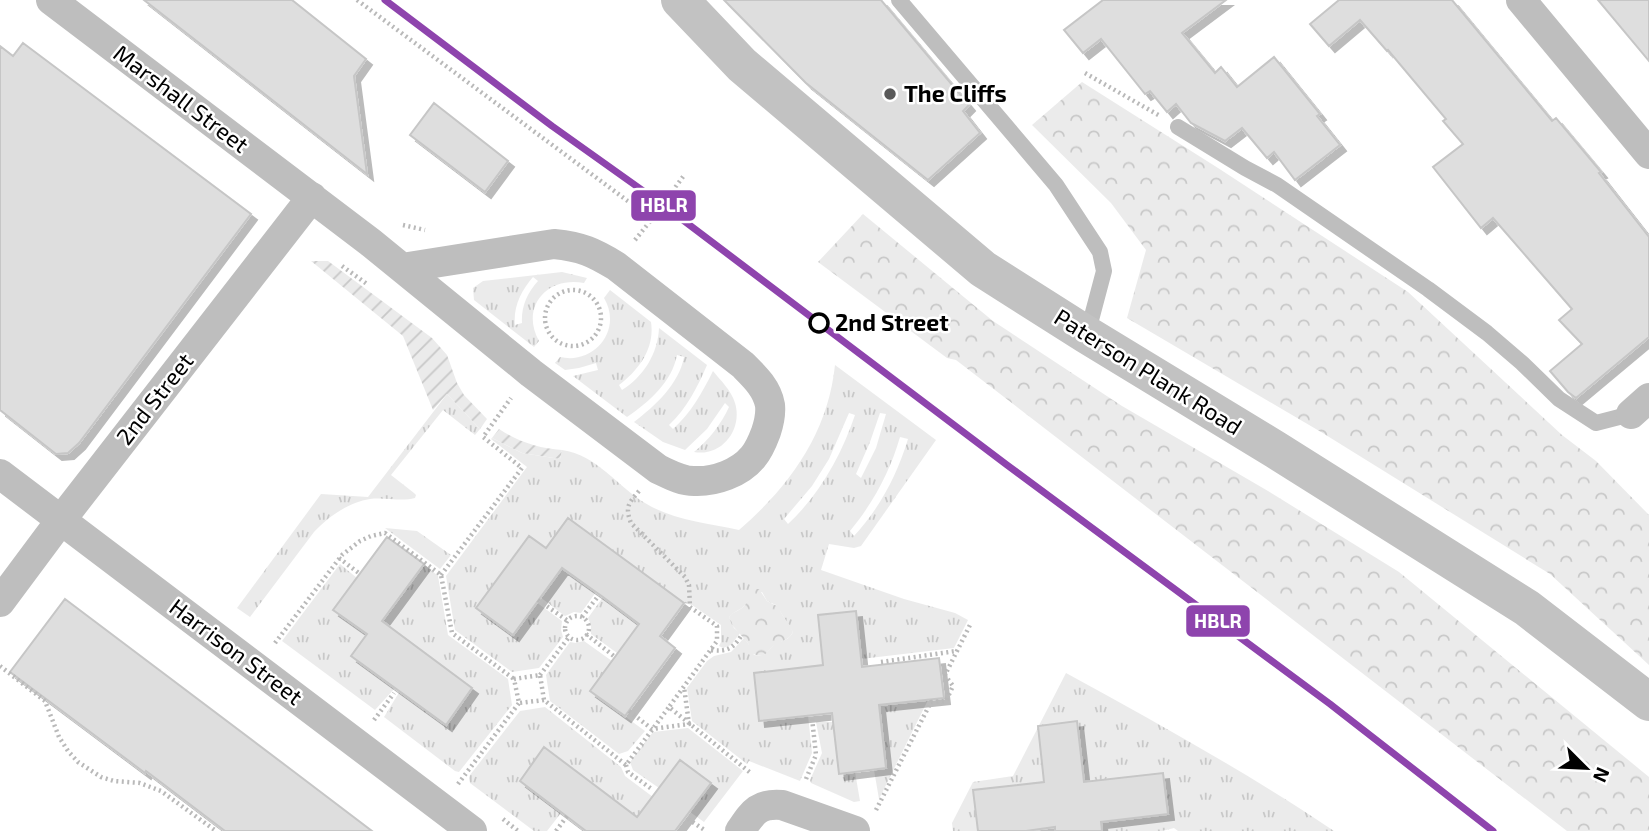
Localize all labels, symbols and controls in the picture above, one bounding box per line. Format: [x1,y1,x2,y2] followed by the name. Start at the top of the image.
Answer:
[109,38,255,158] street label: Marshall Street
[904,79,1007,107] place label: The Cliffs
[882,86,898,102] marker: The Cliffs
[630,189,697,222] line badge: HBLR
[640,193,688,216] text: HBLR
[1050,302,1247,440] street label: Paterson Plank Road
[835,308,949,336] place label: 2nd Street
[809,313,829,333] marker: 2nd Street
[110,347,199,450] street label: 2nd Street
[165,592,309,710] street label: Harrison Street
[1185,604,1251,638] line badge: HBLR
[1194,609,1242,632] text: HBLR
[1551,733,1621,803] north arrow
[1589,764,1615,786] text: N

